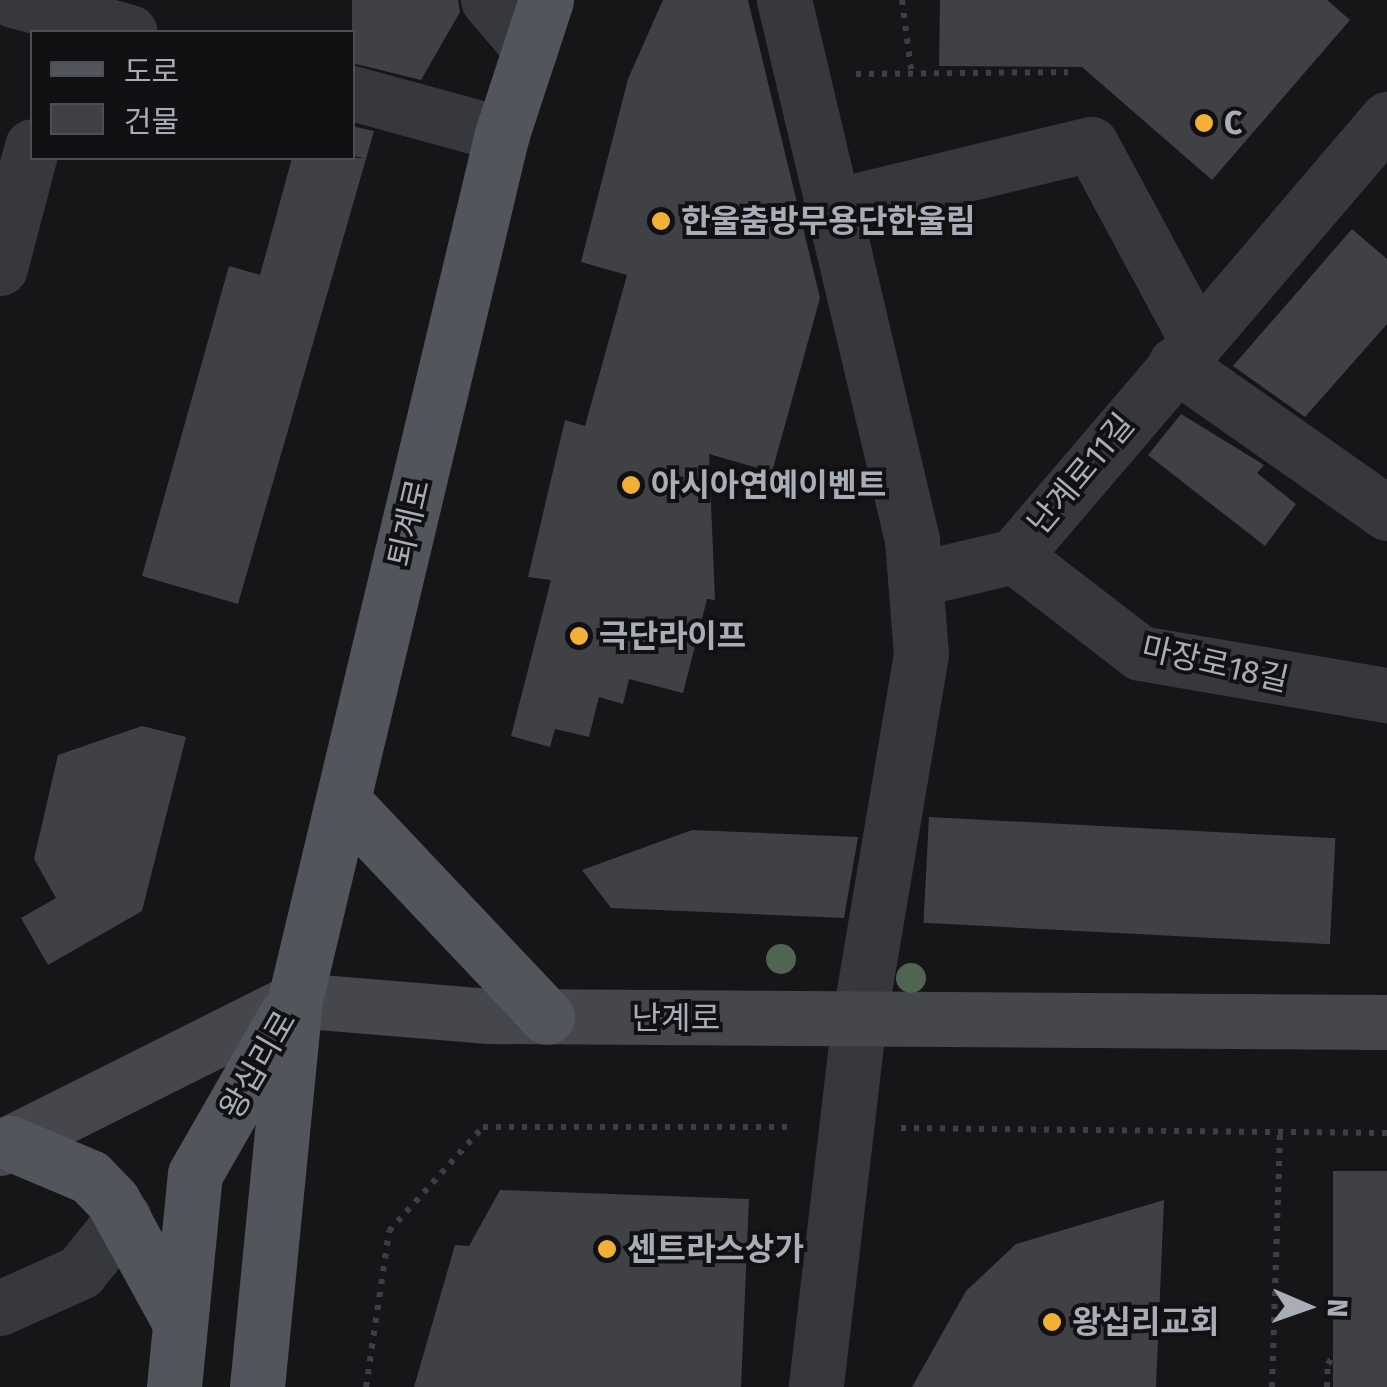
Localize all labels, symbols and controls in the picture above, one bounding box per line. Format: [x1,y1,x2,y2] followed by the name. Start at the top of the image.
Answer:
[30,30,355,160] legend
[124,54,179,90] text: 도로
[124,104,179,140] text: 건물
[1224,104,1242,142] place label: C
[1193,112,1215,134] marker: C
[681,202,975,240] place label: 한울춤방무용단한울림
[650,210,672,232] marker: 한울춤방무용단한울림
[1020,406,1142,542] street label: 난계로11길
[651,466,887,504] place label: 아시아연예이벤트
[620,474,642,496] marker: 아시아연예이벤트
[380,476,438,570] street label: 퇴계로
[599,617,746,655] place label: 극단라이프
[568,625,590,647] marker: 극단라이프
[1138,629,1292,699] street label: 마장로18길
[632,999,720,1037] street label: 난계로
[212,1004,304,1126] street label: 왕십리로
[627,1230,804,1268] place label: 센트라스상가
[596,1238,618,1260] marker: 센트라스상가
[1257,1257,1357,1357] north arrow
[1321,1298,1354,1318] text: N
[1072,1303,1219,1341] place label: 왕십리교회
[1041,1311,1063,1333] marker: 왕십리교회

